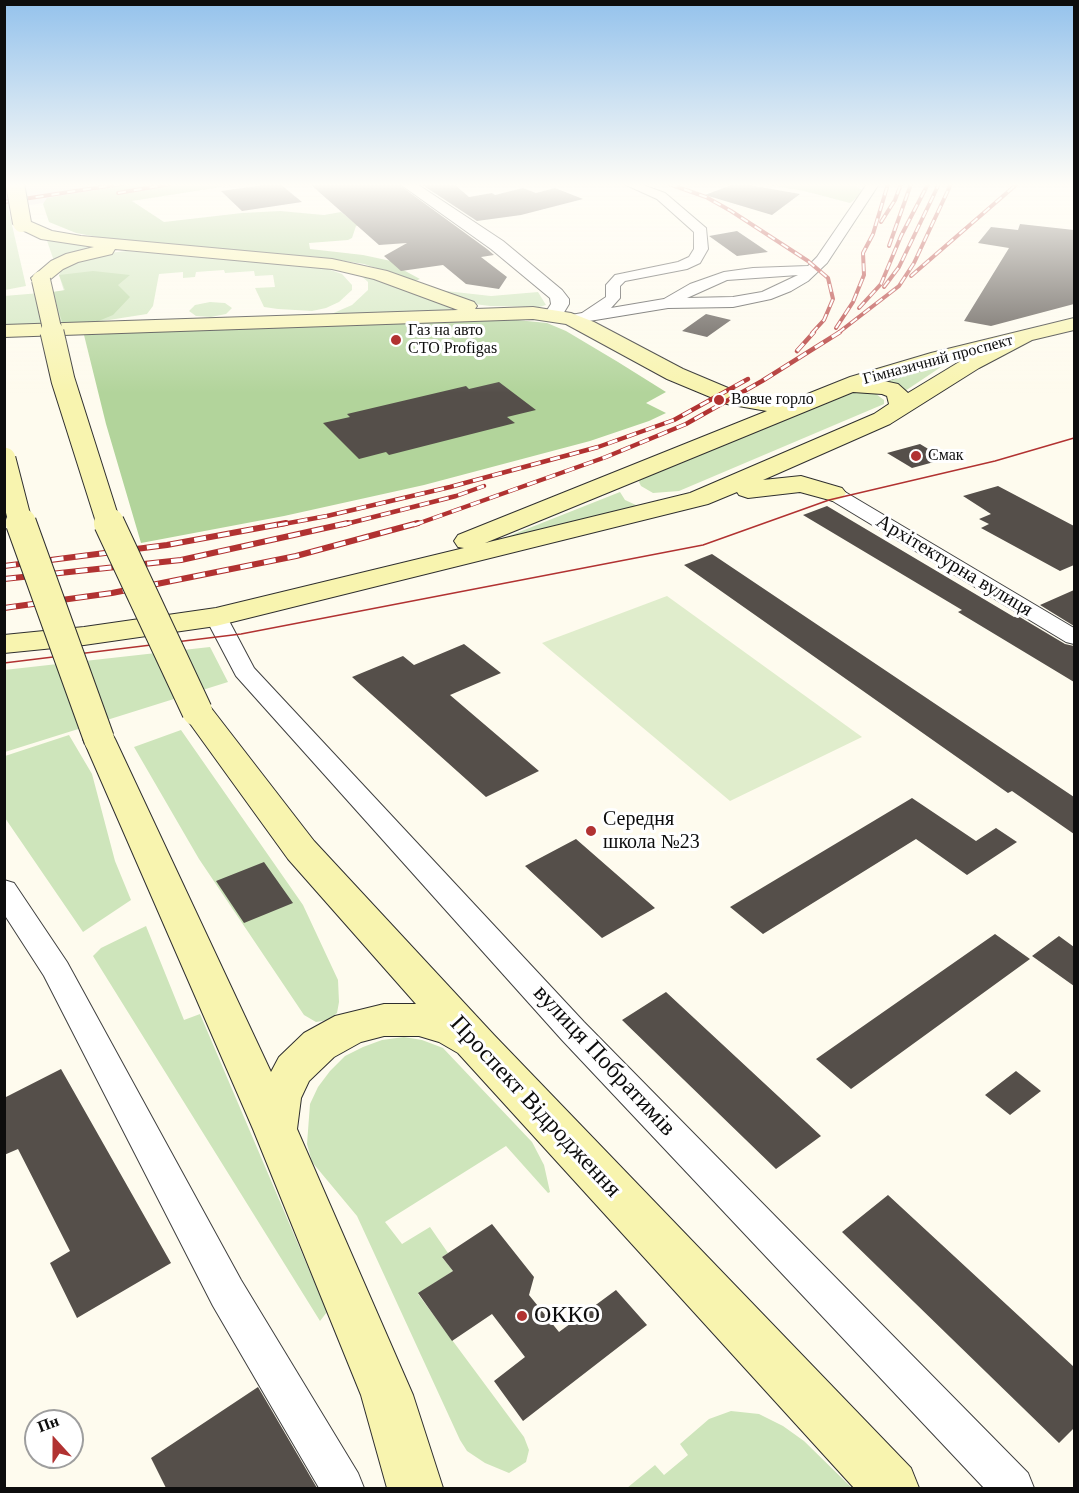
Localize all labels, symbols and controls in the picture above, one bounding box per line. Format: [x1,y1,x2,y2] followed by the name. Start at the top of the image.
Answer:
[408,321,497,359] place label: Газ на авто СТО Profigas
[861,331,1015,389] street label: Гімназичний проспект
[389,333,403,347] marker: Газ на авто СТО Profigas
[731,390,814,410] place label: Вовче горло
[712,393,726,407] marker: Вовче горло
[928,446,964,466] place label: Смак
[909,449,923,463] marker: Смак
[871,510,1037,622] street label: Архітектурна вулиця
[603,808,700,855] place label: Середня школа №23
[584,824,598,838] marker: Середня школа №23
[527,979,681,1143] street label: вулиця Побратимів
[443,1010,627,1204] street label: Проспект Відродження
[534,1302,600,1330] place label: ОККО
[515,1309,529,1323] marker: ОККО
[24,1409,84,1469] north arrow
[35,1412,61,1435] text: Пн

